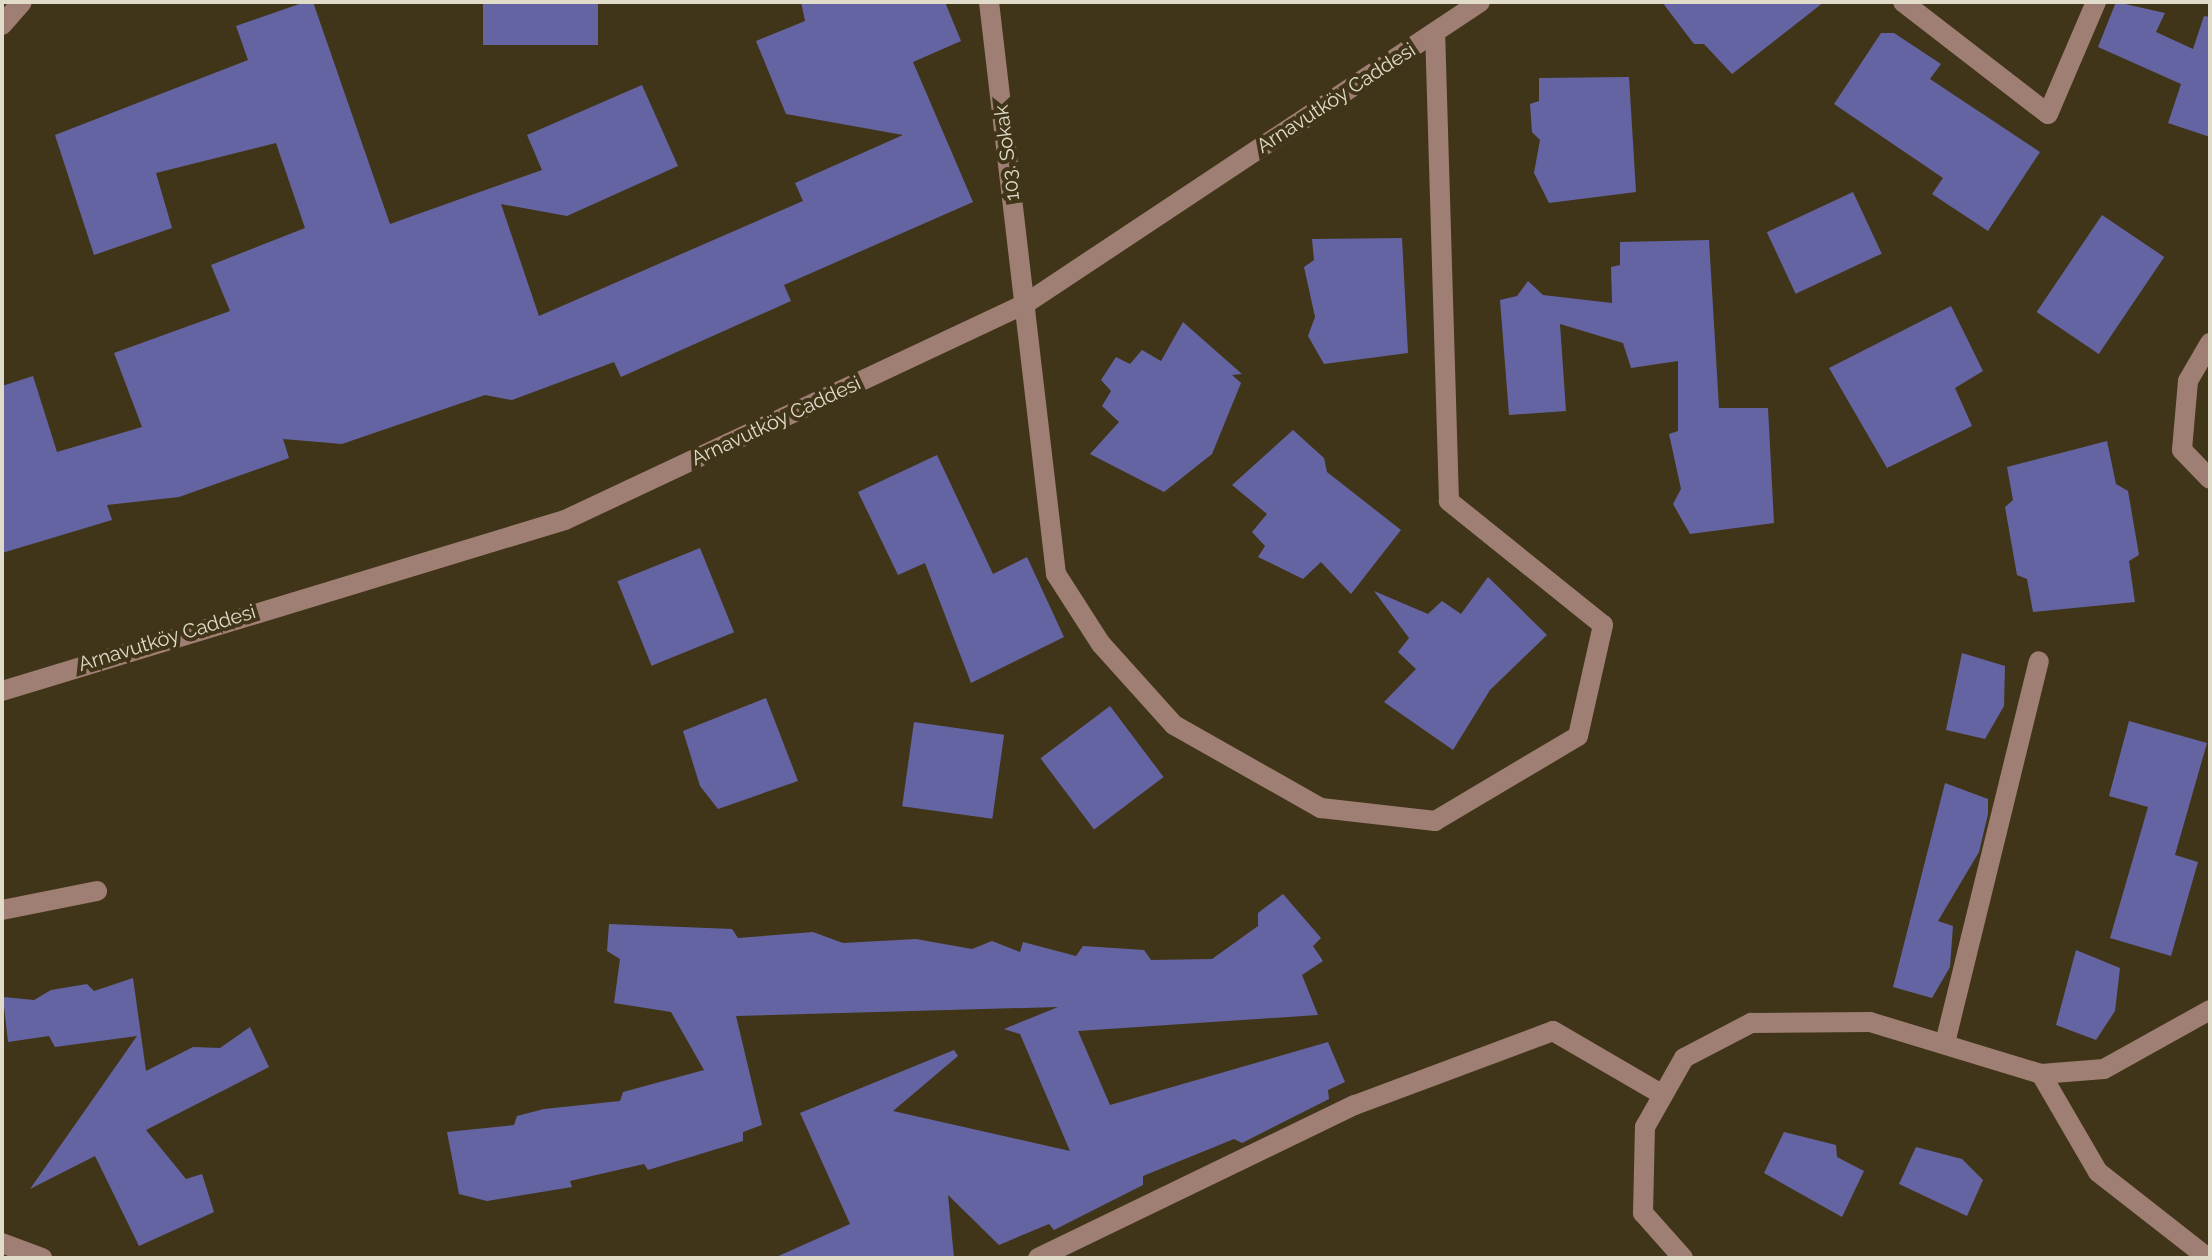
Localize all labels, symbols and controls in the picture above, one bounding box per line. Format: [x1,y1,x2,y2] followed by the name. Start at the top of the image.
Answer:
[1252,38,1420,158] street label: Arnavutköy Caddesi
[989,104,1025,202] street label: 103. Sokak
[687,371,865,471] street label: Arnavutköy Caddesi
[75,600,259,676] street label: Arnavutköy Caddesi

